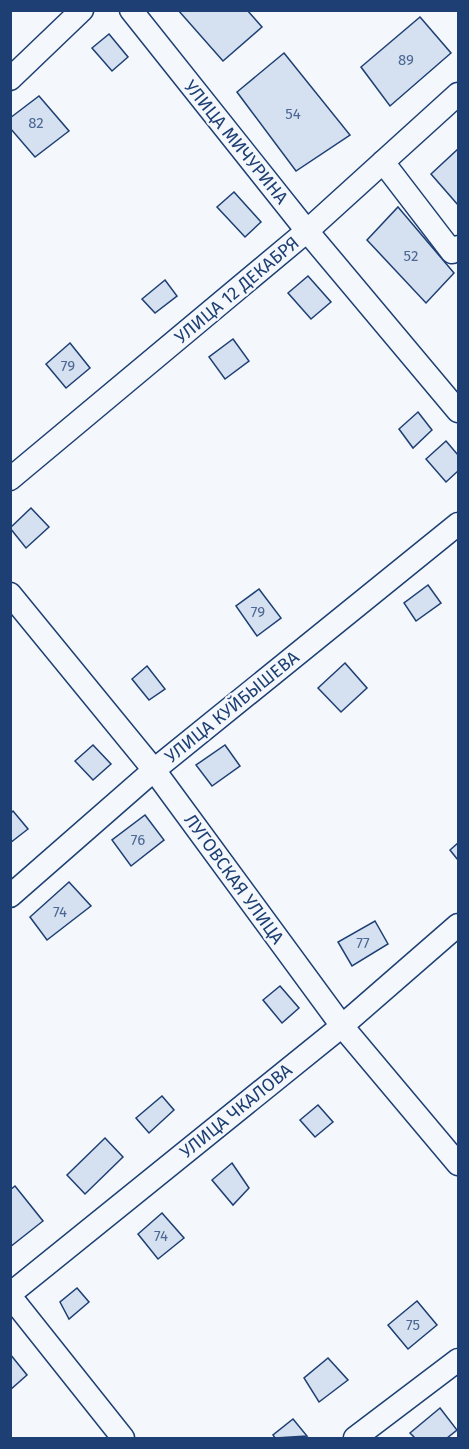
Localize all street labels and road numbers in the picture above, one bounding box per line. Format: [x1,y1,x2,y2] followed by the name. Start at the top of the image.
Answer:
[179,76,293,209] street label: УЛИЦА МИЧУРИНА
[170,232,304,348] street label: УЛИЦА 12 ДЕКАБРЯ
[161,646,304,768] street label: УЛИЦА КУЙБЫШЕВА
[179,810,289,949] street label: ЛУГОВСКАЯ УЛИЦА
[175,1059,297,1163] street label: УЛИЦА ЧКАЛОВА

